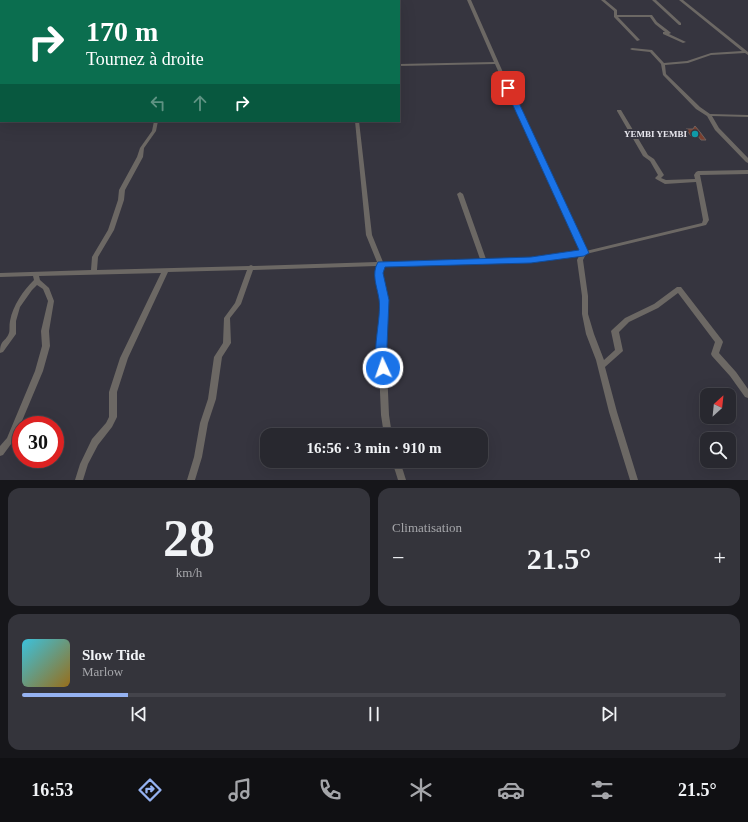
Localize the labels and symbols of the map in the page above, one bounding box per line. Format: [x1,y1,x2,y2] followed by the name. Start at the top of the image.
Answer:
[491,71,525,105] pin
[624,129,687,139] place label: YEMBI YEMBI
[690,129,700,139] marker: YEMBI YEMBI
[362,347,404,389] position arrow
[700,388,736,424] north arrow
[12,416,64,468] speed limit sign: 30

